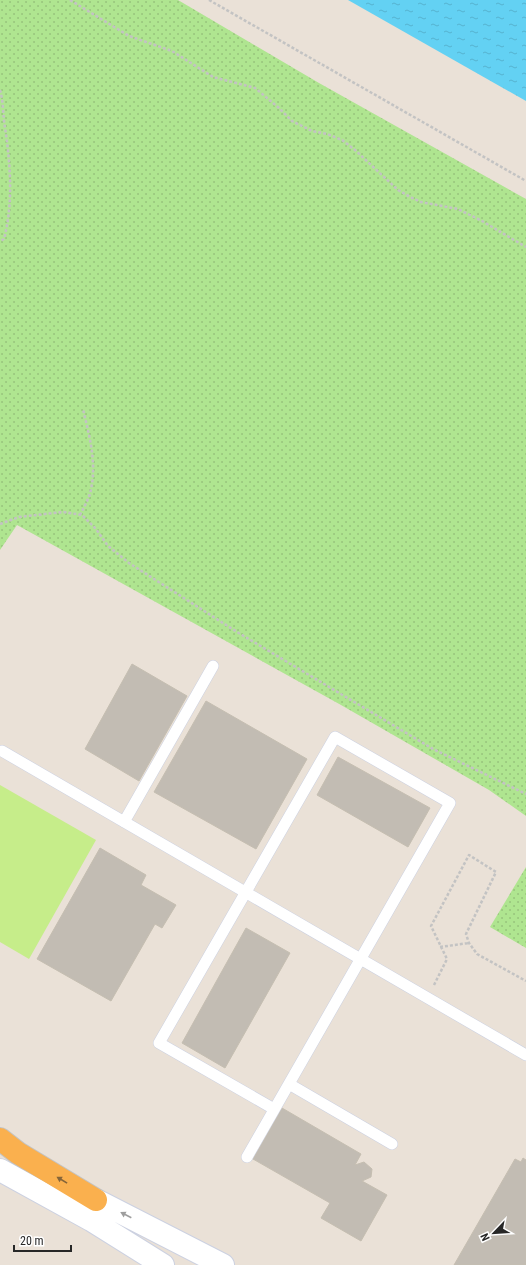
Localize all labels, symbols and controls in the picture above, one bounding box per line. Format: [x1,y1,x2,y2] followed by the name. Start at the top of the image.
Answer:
[56,1176,68,1183] one-way arrow
[120,1212,132,1218] one-way arrow
[474,1213,514,1253] north arrow
[14,1227,71,1253] scale bar
[478,1231,493,1243] text: N
[20,1234,44,1248] text: 20 m

